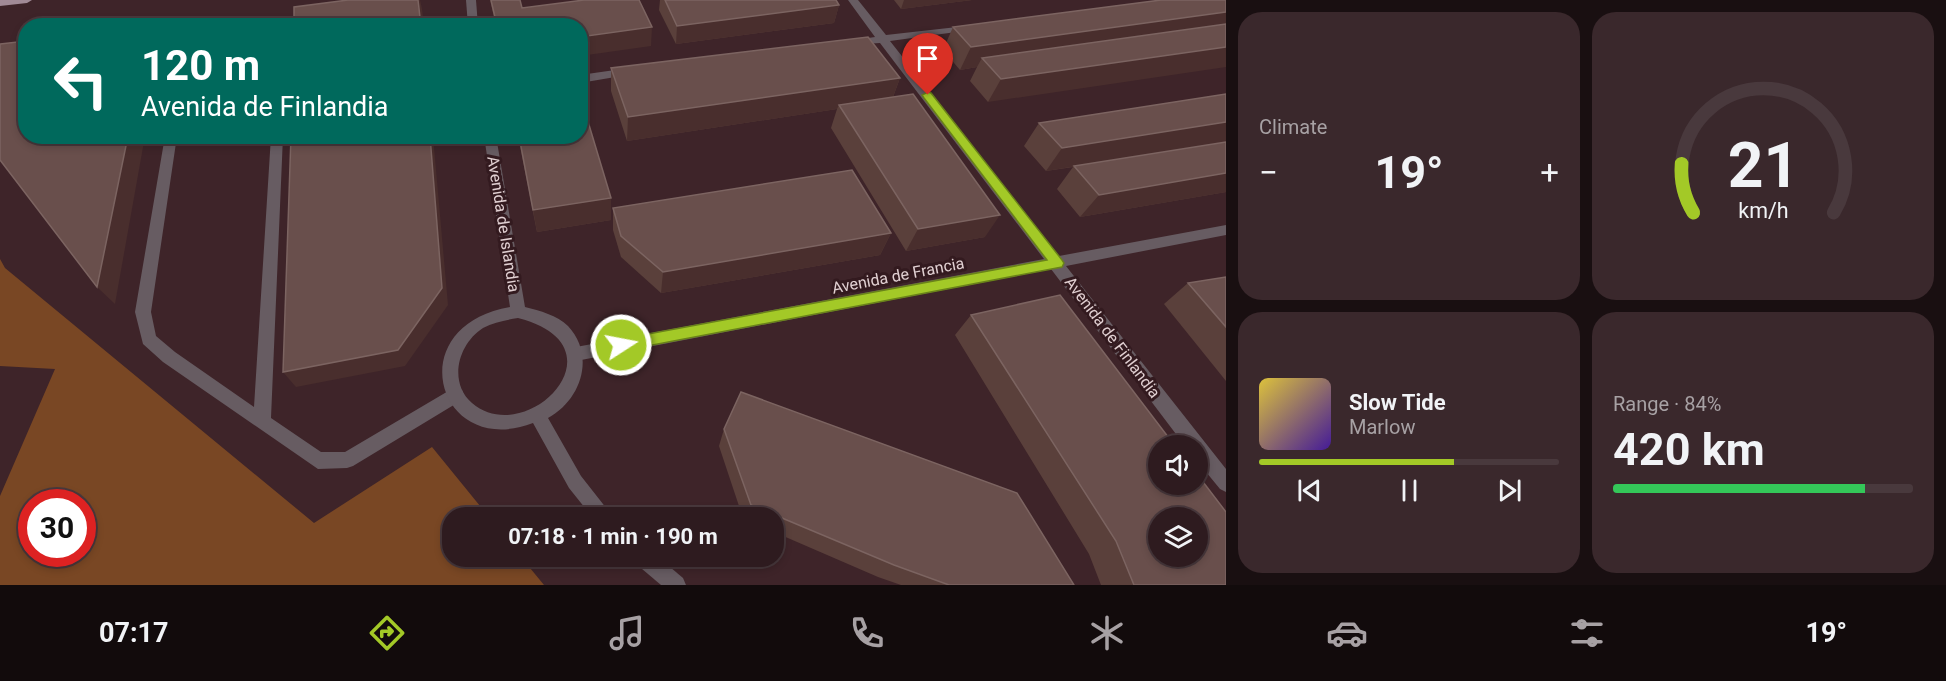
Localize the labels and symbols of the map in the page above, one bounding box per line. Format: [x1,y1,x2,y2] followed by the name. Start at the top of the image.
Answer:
[902,33,953,95] pin
[483,155,524,294] street label: Avenida de Islandia
[830,253,966,298] street label: Avenida de Francia
[1061,273,1164,402] street label: Avenida de Finlandia
[589,313,653,377] position arrow
[18,489,96,567] speed limit sign: 30

